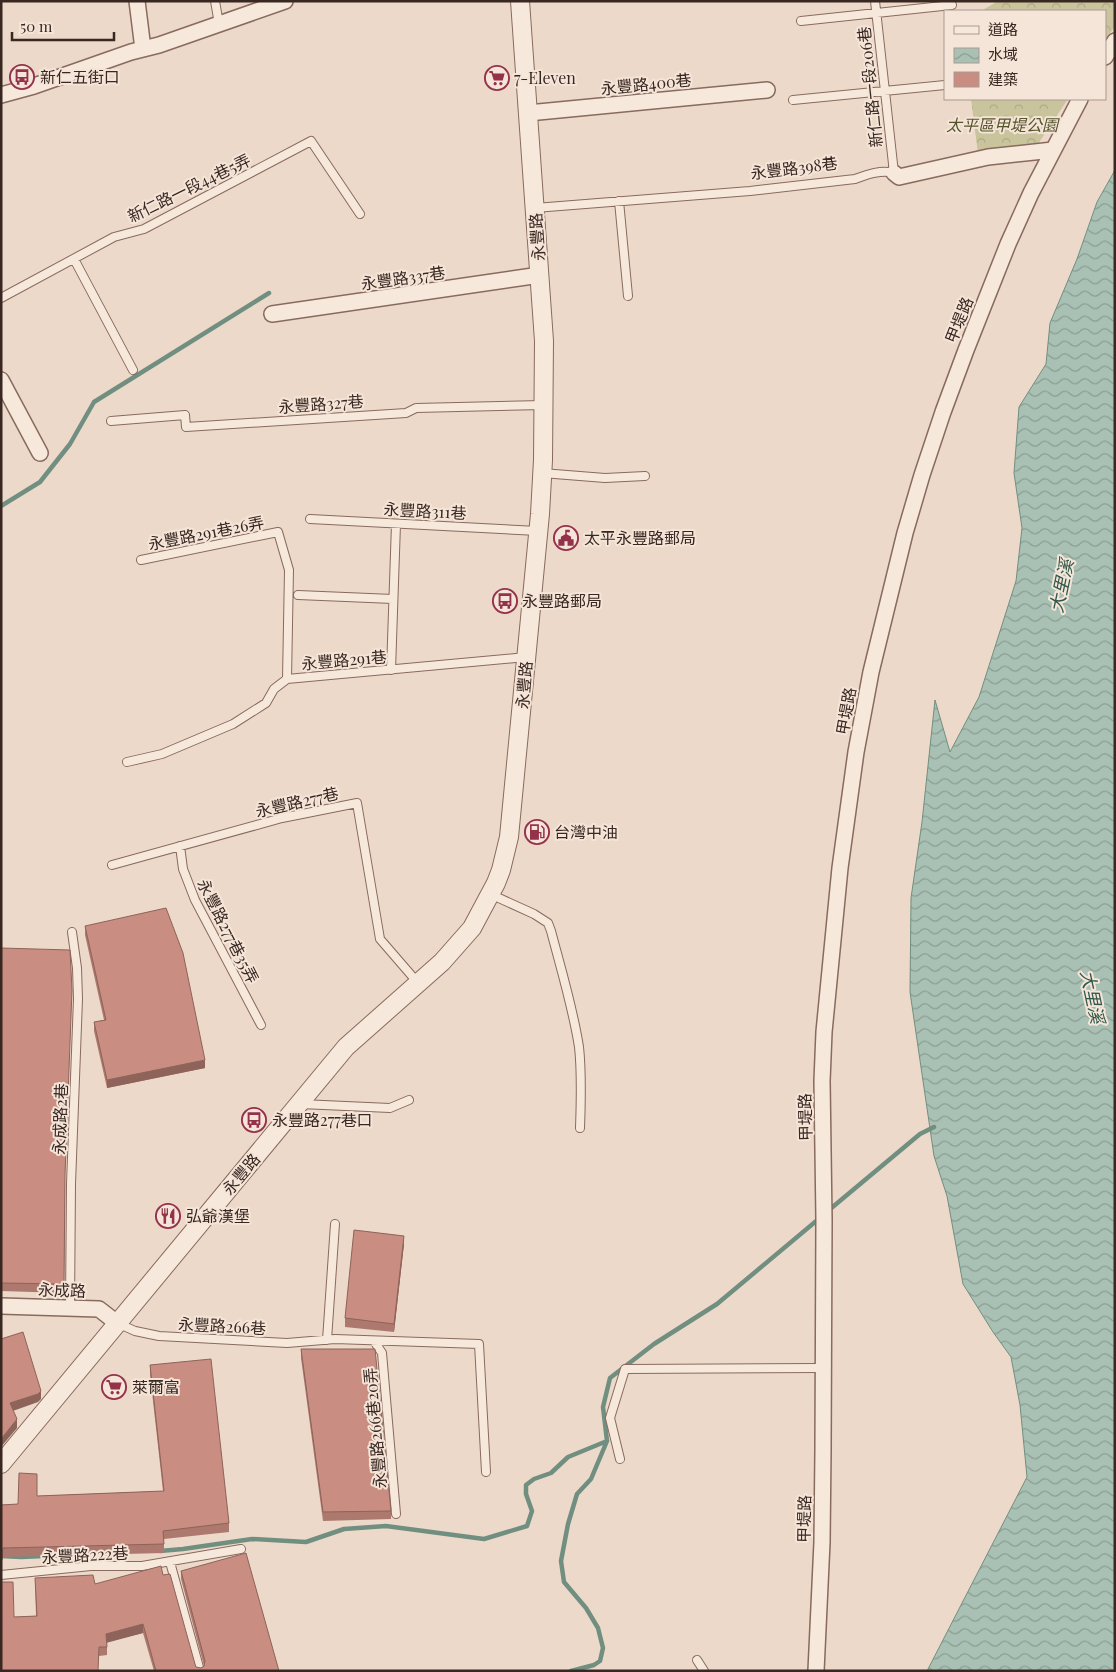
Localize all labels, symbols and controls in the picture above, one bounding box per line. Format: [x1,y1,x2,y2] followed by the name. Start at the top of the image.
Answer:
[12,10,115,42] scale bar
[944,10,1106,100] legend
[20,16,53,36] text: 50 m
[988,19,1018,39] text: 道路
[853,26,886,149] street label: 新仁路一段206巷
[988,44,1018,64] text: 水域
[9,64,35,90] bus stop icon: 新仁五街口
[484,65,510,91] supermarket icon: 7-Eleven
[40,66,120,87] place label: 新仁五街口
[514,67,576,88] place label: 7-Eleven
[600,68,692,99] street label: 永豐路400巷
[988,69,1018,89] text: 建築
[946,114,1060,135] park label: 太平區甲堤公園
[124,149,254,226] street label: 新仁路一段44巷5弄
[749,152,839,183] street label: 永豐路398巷
[524,212,549,262] street label: 永豐路
[359,261,446,294] street label: 永豐路337巷
[940,294,977,346] street label: 甲堤路
[278,390,364,417] street label: 永豐路327巷
[383,498,467,523] street label: 永豐路311巷
[146,511,266,554] street label: 永豐路291巷26弄
[553,525,579,551] public building icon: 太平永豐路郵局
[584,527,696,548] place label: 太平永豐路郵局
[1044,554,1079,615] water label: 大里溪
[492,588,518,614] bus stop icon: 永豐路郵局
[522,590,602,611] place label: 永豐路郵局
[300,645,388,674] street label: 永豐路291巷
[511,660,536,710] street label: 永豐路
[831,685,860,736] street label: 甲堤路
[253,782,340,821] street label: 永豐路277巷
[524,819,550,845] fuel station icon: 台灣中油
[554,821,618,842] place label: 台灣中油
[193,875,264,987] street label: 永豐路277巷35弄
[1076,968,1111,1029] water label: 大里溪
[48,1083,71,1155] street label: 永成路2巷
[794,1093,815,1141] street label: 甲堤路
[241,1107,267,1133] bus stop icon: 永豐路277巷口
[272,1109,373,1130] place label: 永豐路277巷口
[217,1149,264,1199] street label: 永豐路
[155,1203,181,1229] restaurant icon: 弘爺漢堡
[186,1205,250,1226] place label: 弘爺漢堡
[38,1278,86,1301] street label: 永成路
[177,1313,267,1338] street label: 永豐路266巷
[359,1367,390,1489] street label: 永豐路266巷20弄
[101,1374,127,1400] supermarket icon: 萊爾富
[132,1376,180,1397] place label: 萊爾富
[793,1495,814,1543] street label: 甲堤路
[41,1542,129,1567] street label: 永豐路222巷

